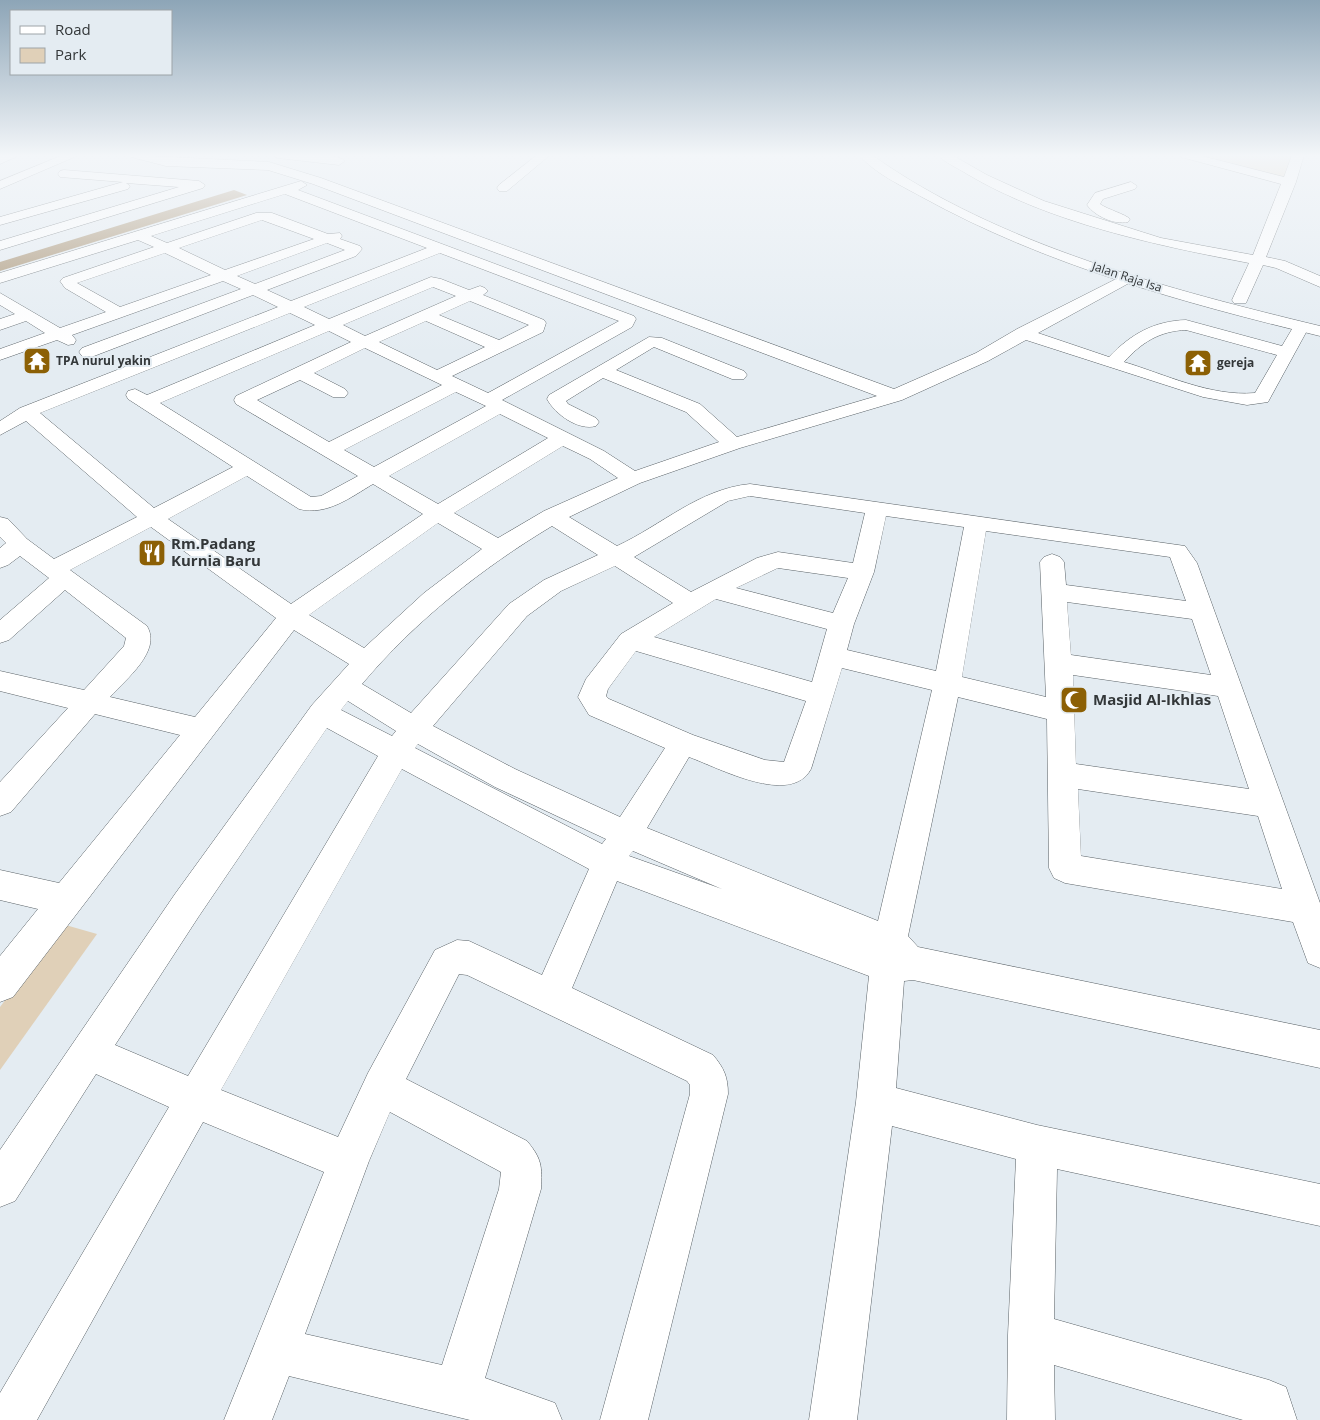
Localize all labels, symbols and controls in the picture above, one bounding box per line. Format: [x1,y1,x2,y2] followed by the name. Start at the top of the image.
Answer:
[10,10,172,75] legend
[55,19,91,39] text: Road
[55,44,86,64] text: Park
[1089,257,1164,296] street label: Jalan Raja Isa
[22,346,52,376] temple icon: TPA nurul yakin
[1183,348,1213,378] temple icon: gereja
[56,352,151,369] place label: TPA nurul yakin
[1217,354,1254,371] place label: gereja
[171,533,261,570] place label: Rm.Padang Kurnia Baru
[137,538,167,568] restaurant icon: Rm.Padang Kurnia Baru
[1059,685,1089,715] mosque icon: Masjid Al-Ikhlas
[1093,689,1211,709] place label: Masjid Al-Ikhlas

